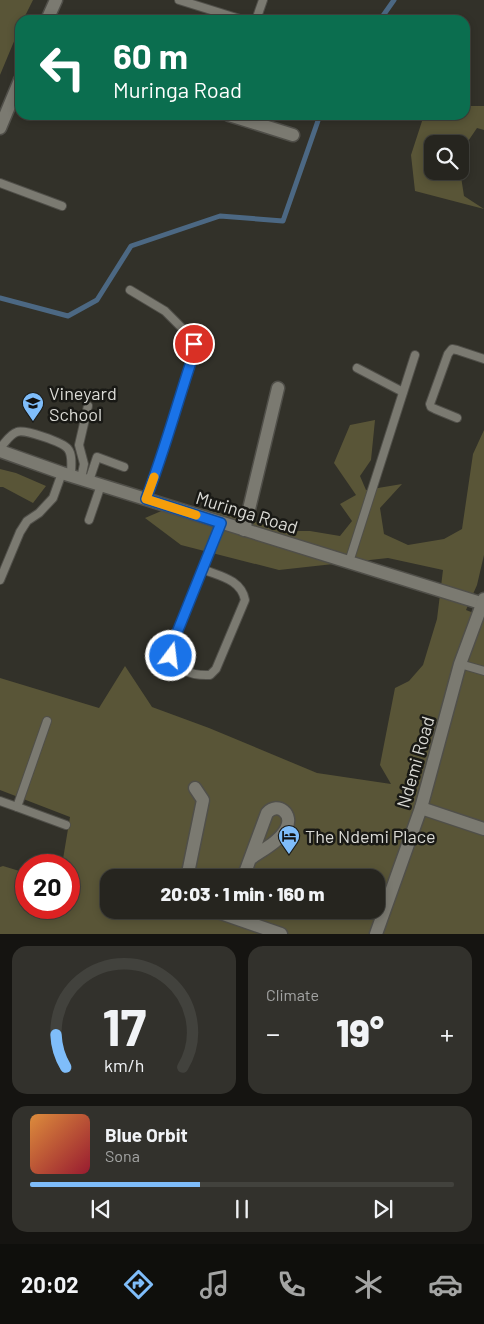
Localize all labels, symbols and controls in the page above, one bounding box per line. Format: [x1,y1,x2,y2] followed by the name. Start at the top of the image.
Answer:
[113,34,188,76] text: 60 m
[30,35,95,100] icon: left
[113,76,242,102] text: Muringa Road
[424,135,469,180] map controls
[424,135,469,180] button: search
[173,323,215,365] pin
[180,330,208,358] icon: arrive
[49,382,117,425] place label: Vineyard School
[21,391,45,422] school or university icon: Vineyard School
[193,486,301,538] street label: Muringa Road
[144,629,196,681] position arrow
[391,714,439,810] street label: Ndemi Road
[277,824,301,855] hotel icon: The Ndemi Place
[305,825,436,847] place label: The Ndemi Place
[15,854,80,919] speed limit sign: 20
[161,882,324,905] text: 20:03 · 1 min · 160 m
[266,985,319,1004] text: Climate
[102,994,146,1056] text: 17
[336,1009,384,1055] text: 19°
[266,1016,280,1050] text: −
[440,1016,454,1050] text: +
[104,1054,144,1076] text: km/h
[105,1123,188,1146] text: Blue Orbit
[105,1146,140,1165] text: Sona
[87,1195,115,1223] icon: previous
[228,1195,256,1223] icon: pause
[369,1195,397,1223] icon: next
[121,1267,156,1302] icon: directions
[197,1267,232,1302] icon: music
[274,1267,309,1302] icon: phone
[351,1267,386,1302] icon: climate
[428,1267,463,1302] icon: car
[21,1271,79,1297] text: 20:02

